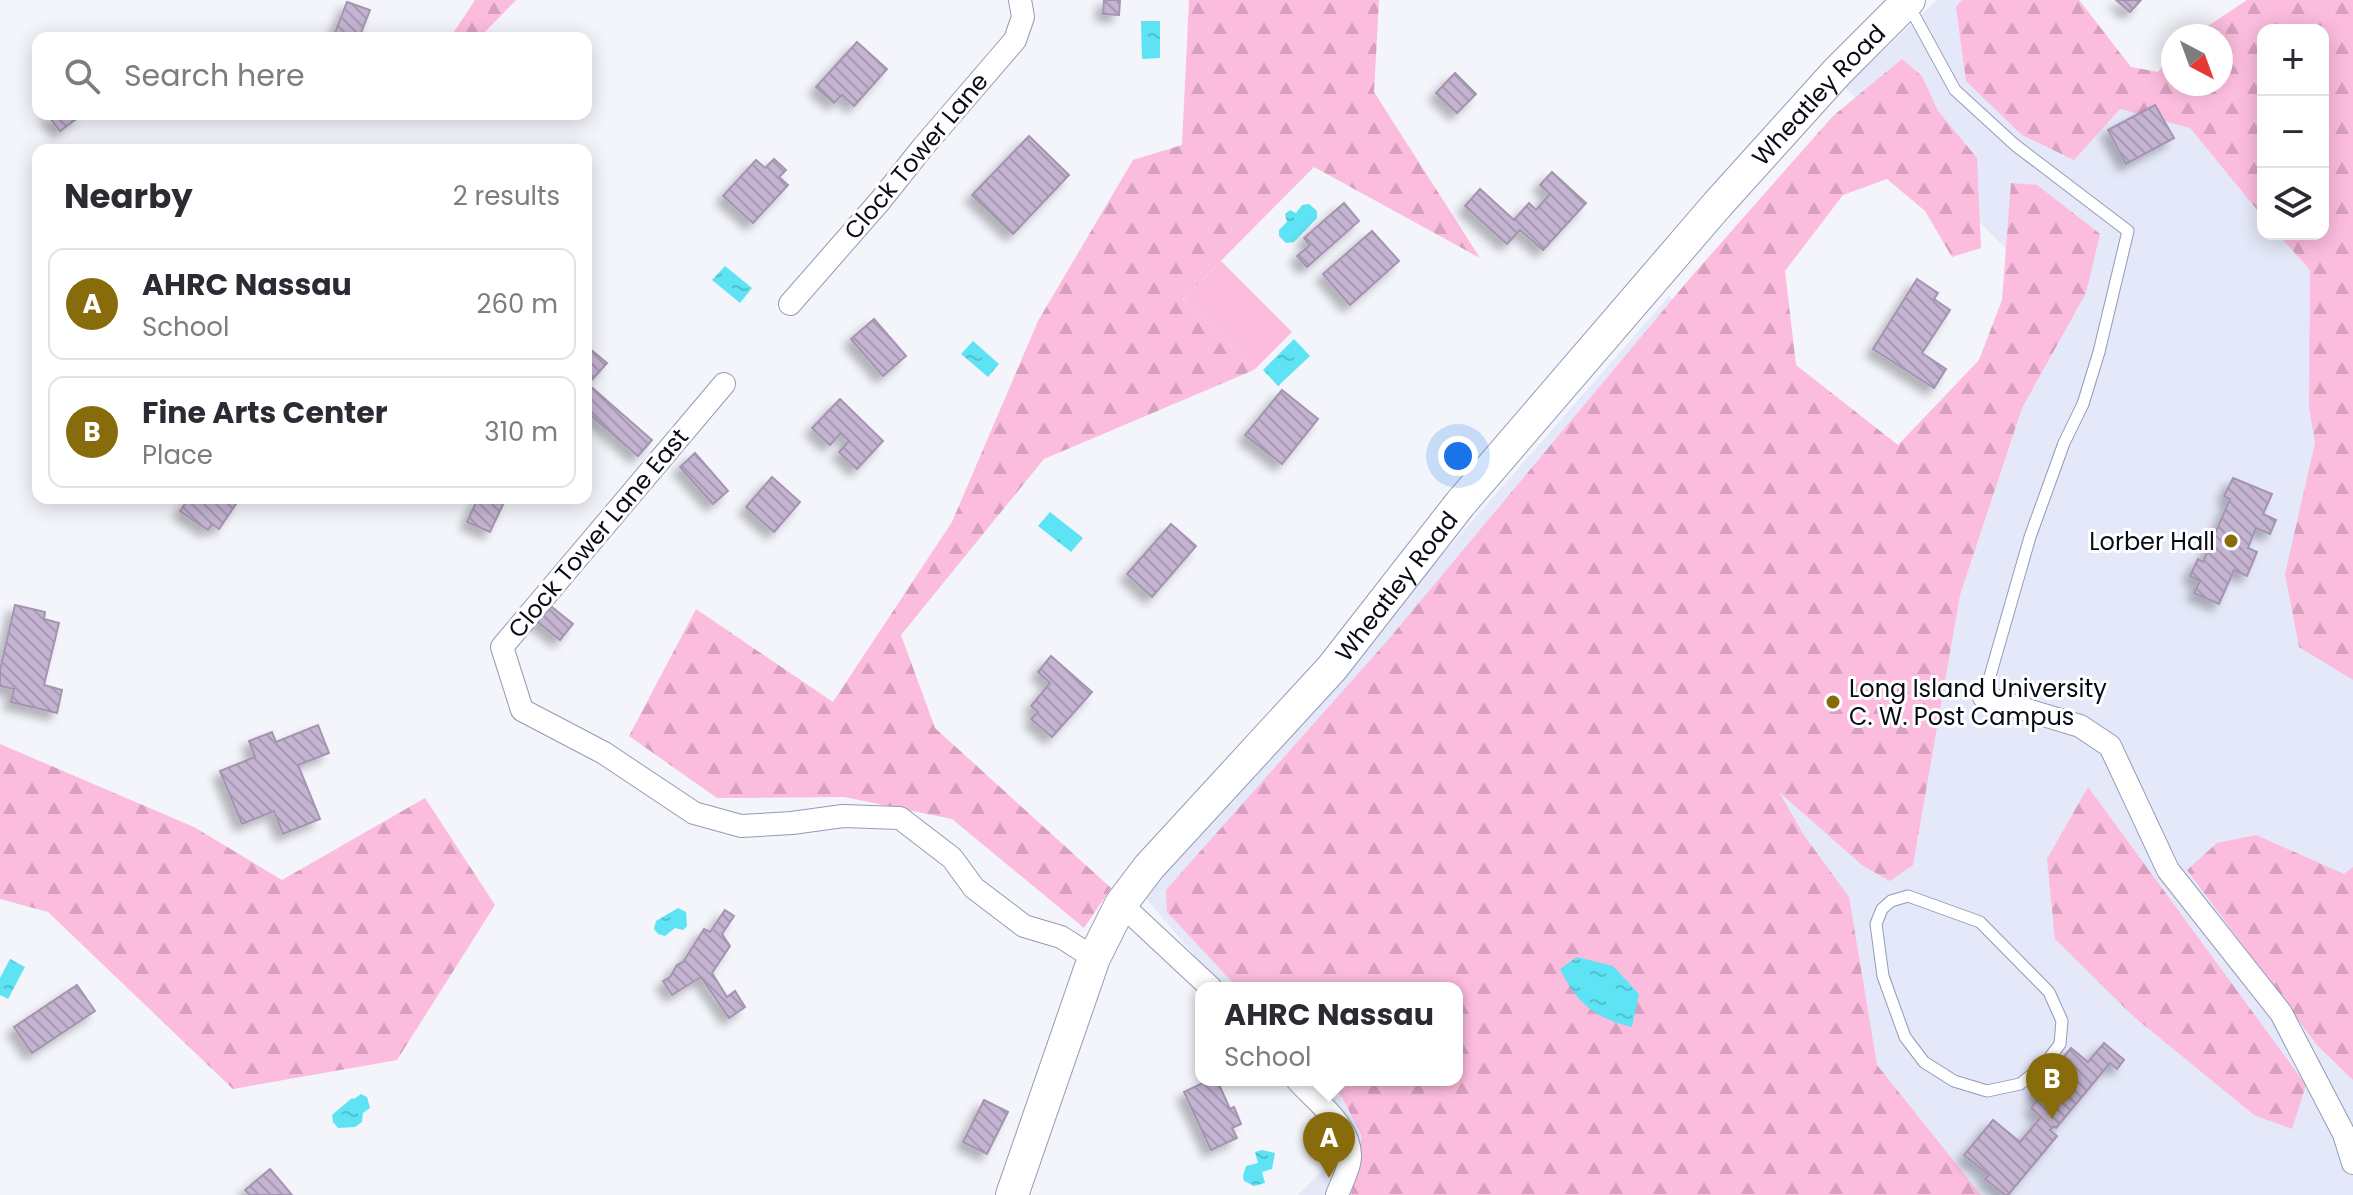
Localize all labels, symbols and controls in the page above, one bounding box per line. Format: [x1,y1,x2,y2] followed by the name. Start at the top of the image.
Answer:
[1744,17,1892,172] street label: Wheatley Road
[2161,24,2233,96] north arrow
[2257,24,2329,240] map controls
[2257,24,2329,96] button: +
[32,32,592,120] search box
[60,54,104,98] icon: search
[124,54,305,97] text: Search here
[836,66,996,246] street label: Clock Tower Lane
[2257,96,2329,168] button: −
[2257,168,2329,240] button: layers
[64,172,193,220] text: Nearby
[453,178,560,214] text: 2 results
[142,263,352,306] text: AHRC Nassau
[82,286,102,322] text: A
[476,286,558,322] text: 260 m
[142,309,229,345] text: School
[142,391,388,434] text: Fine Arts Center
[83,414,101,450] text: B
[484,414,558,450] text: 310 m
[500,421,696,645] street label: Clock Tower Lane East
[1438,436,1478,476] your location
[142,437,213,473] text: Place
[1327,504,1465,668] street label: Wheatley Road
[2089,525,2215,558] place label: Lorber Hall
[2222,532,2240,550] marker: Lorber Hall
[1849,672,2107,733] place label: Long Island University C. W. Post Campus
[1824,693,1842,711] marker: Long Island University C. W. Post Campus
[1195,982,1463,1086] popup
[1224,993,1434,1036] text: AHRC Nassau
[1224,1039,1311,1075] text: School
[2026,1053,2078,1119] pin: B
[1303,1112,1355,1178] pin: A

